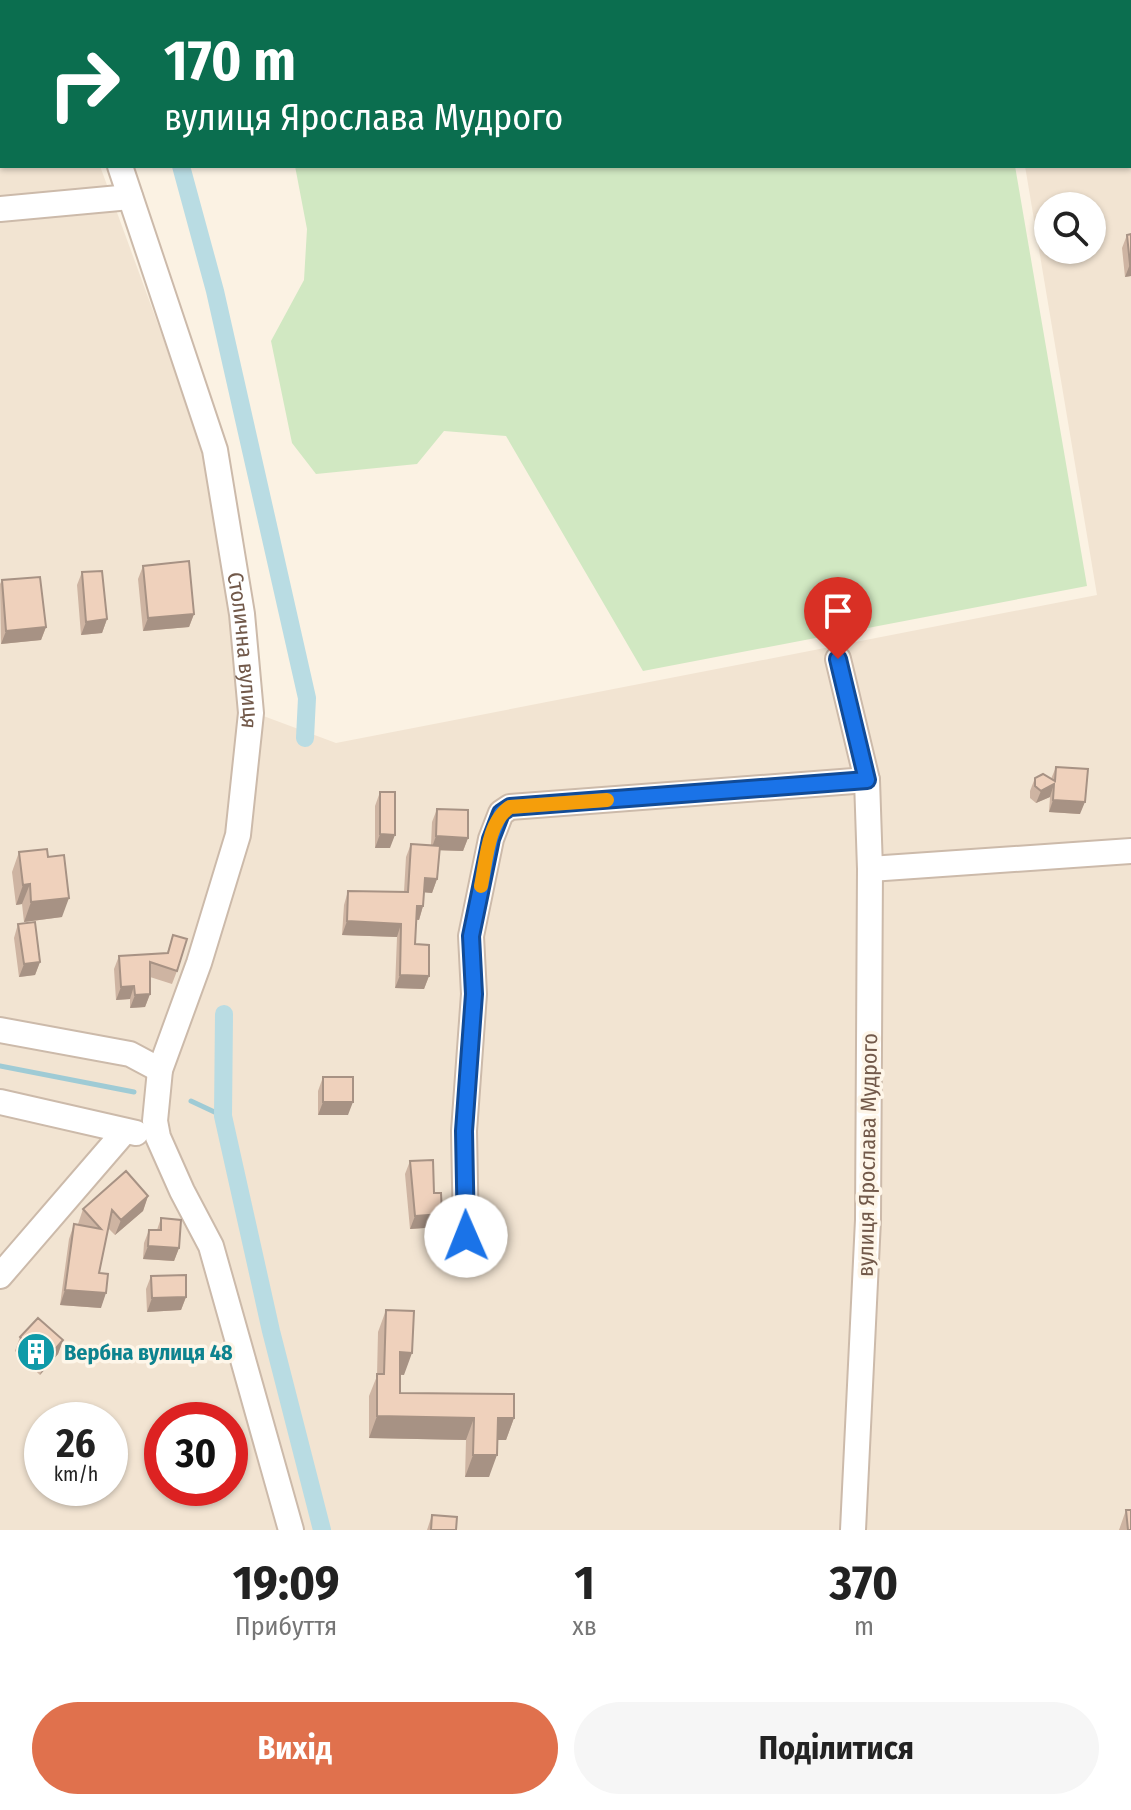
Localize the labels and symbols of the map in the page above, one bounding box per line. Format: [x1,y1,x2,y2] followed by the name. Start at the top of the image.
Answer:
[221,570,264,730] street label: Столична вулиця
[804,577,872,659] pin
[852,1033,883,1277] street label: вулиця Ярослава Мудрого
[424,1194,508,1278] position arrow
[15,1331,57,1373] building icon: Вербна вулиця 48
[64,1339,233,1366] place label: Вербна вулиця 48
[144,1402,248,1506] speed limit sign: 30

